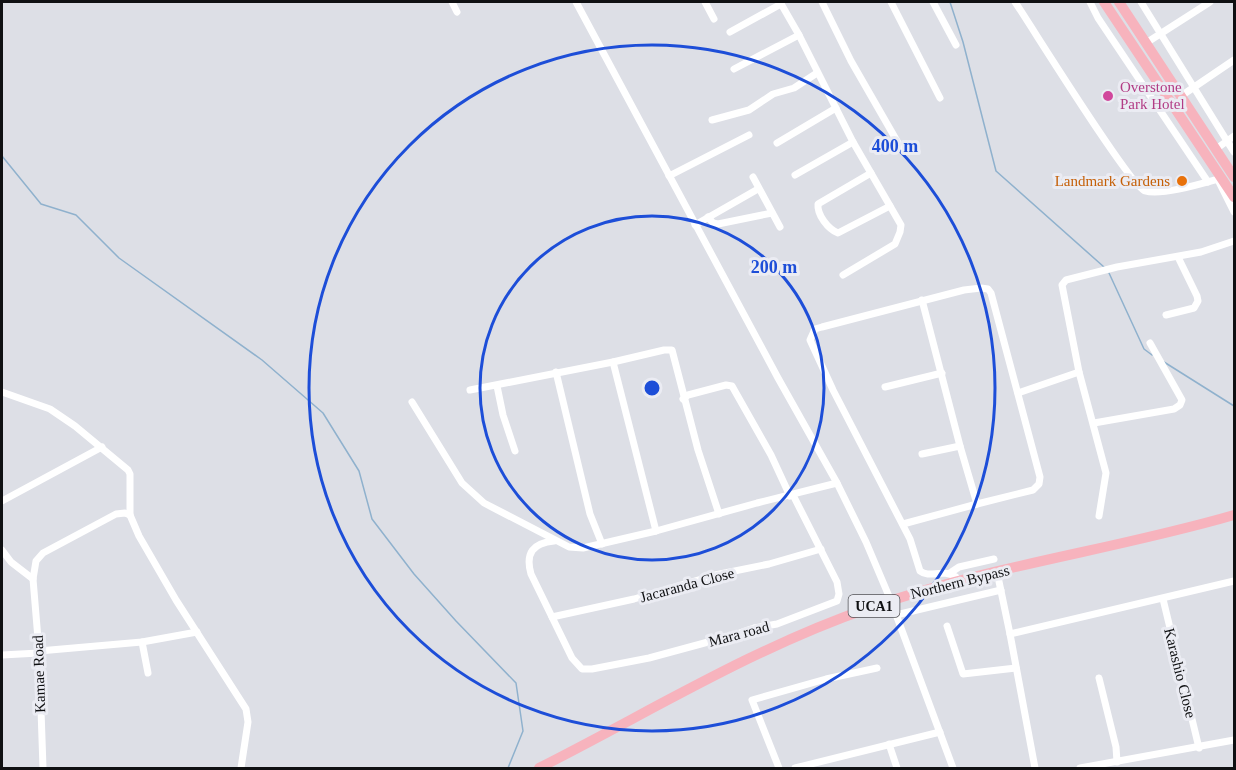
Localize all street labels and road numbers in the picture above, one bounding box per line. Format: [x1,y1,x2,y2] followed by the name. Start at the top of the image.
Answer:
[909,562,1011,602] street label: Northern Bypass
[638,565,736,605] street label: Jacaranda Close
[848,595,900,617] road number: UCA1
[707,618,772,650] street label: Mara road
[1161,626,1199,720] street label: Karashio Close
[30,634,48,713] street label: Kamae Road

